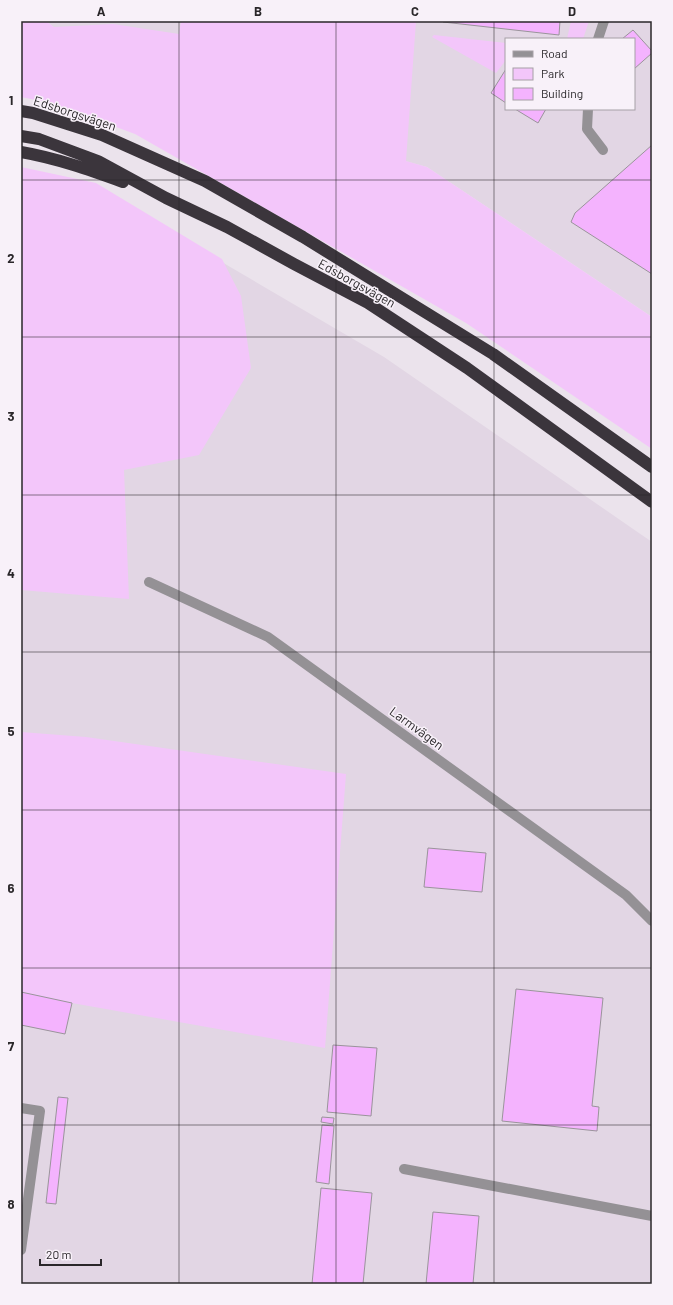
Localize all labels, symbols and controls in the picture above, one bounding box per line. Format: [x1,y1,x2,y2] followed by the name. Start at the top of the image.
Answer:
[97,3,106,19] text: A
[254,3,262,19] text: B
[411,3,419,19] text: C
[568,3,576,19] text: D
[505,38,635,110] legend
[541,46,568,60] text: Road
[541,66,565,80] text: Park
[541,86,583,100] text: Building
[9,92,13,108] text: 1
[32,92,118,134] street label: Edsborgsvägen
[7,250,15,266] text: 2
[315,255,399,311] street label: Edsborgsvägen
[7,408,15,424] text: 3
[7,565,15,581] text: 4
[387,703,447,753] street label: Larmvägen
[7,723,15,739] text: 5
[8,880,15,896] text: 6
[8,1038,15,1054] text: 7
[7,1196,15,1212] text: 8
[40,1241,101,1267] scale bar
[46,1247,72,1261] text: 20 m

